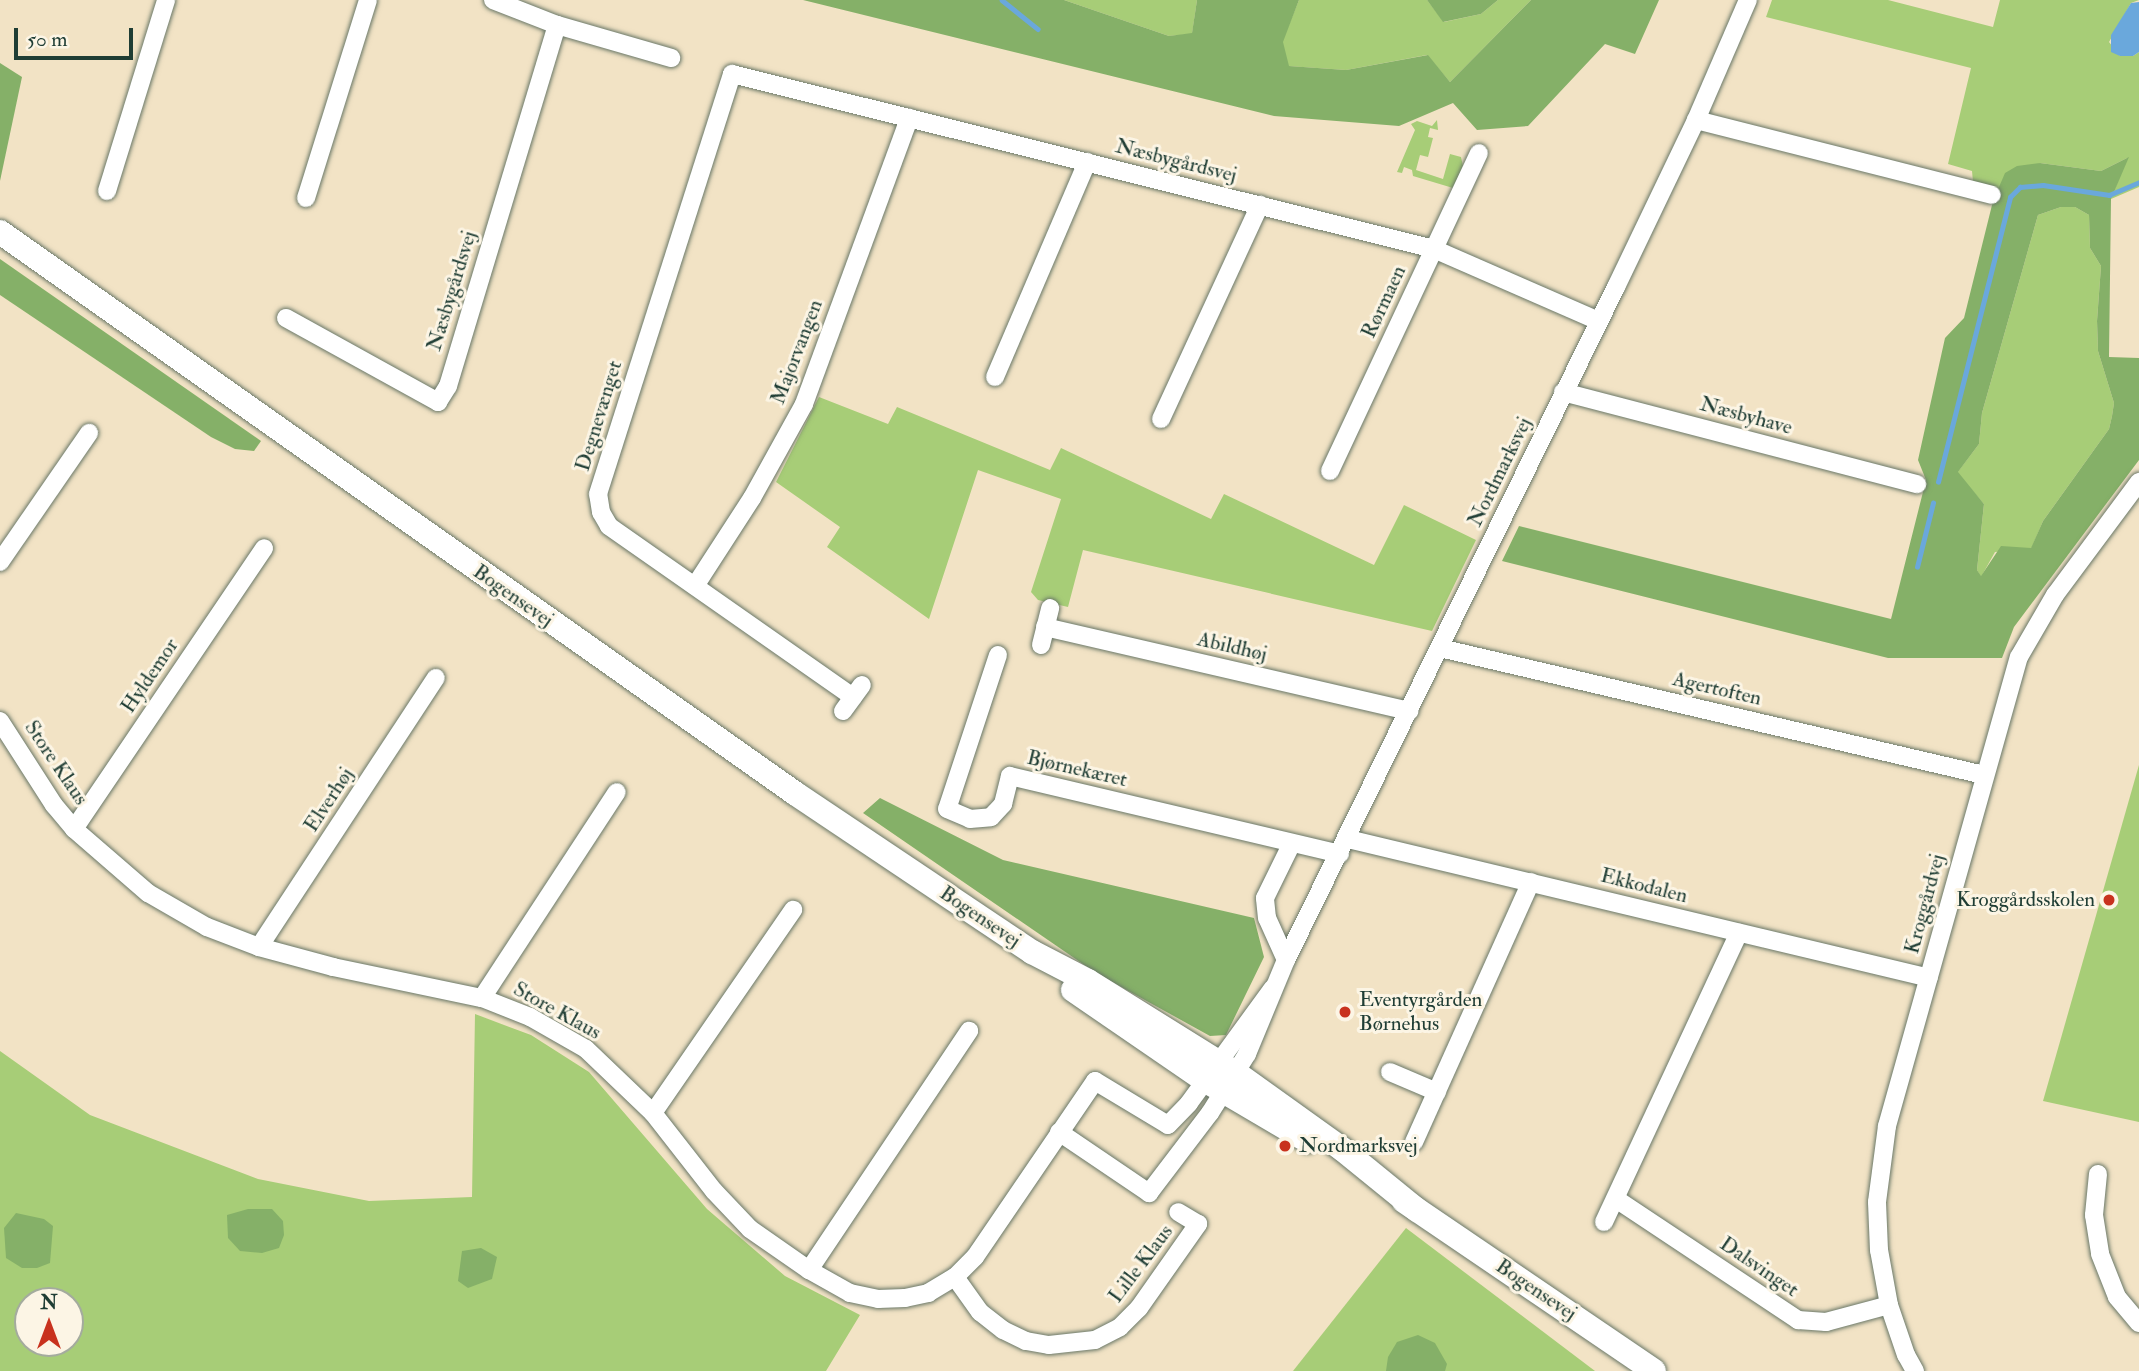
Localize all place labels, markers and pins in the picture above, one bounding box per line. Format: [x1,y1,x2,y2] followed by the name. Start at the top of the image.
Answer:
[1956,887,2095,913] place label: Kroggårdsskolen
[2101,892,2117,908] marker: Kroggårdsskolen
[1359,987,1482,1037] place label: Eventyrgården Børnehus
[1337,1004,1353,1020] marker: Eventyrgården Børnehus
[1299,1133,1418,1159] place label: Nordmarksvej
[1277,1138,1293,1154] marker: Nordmarksvej

